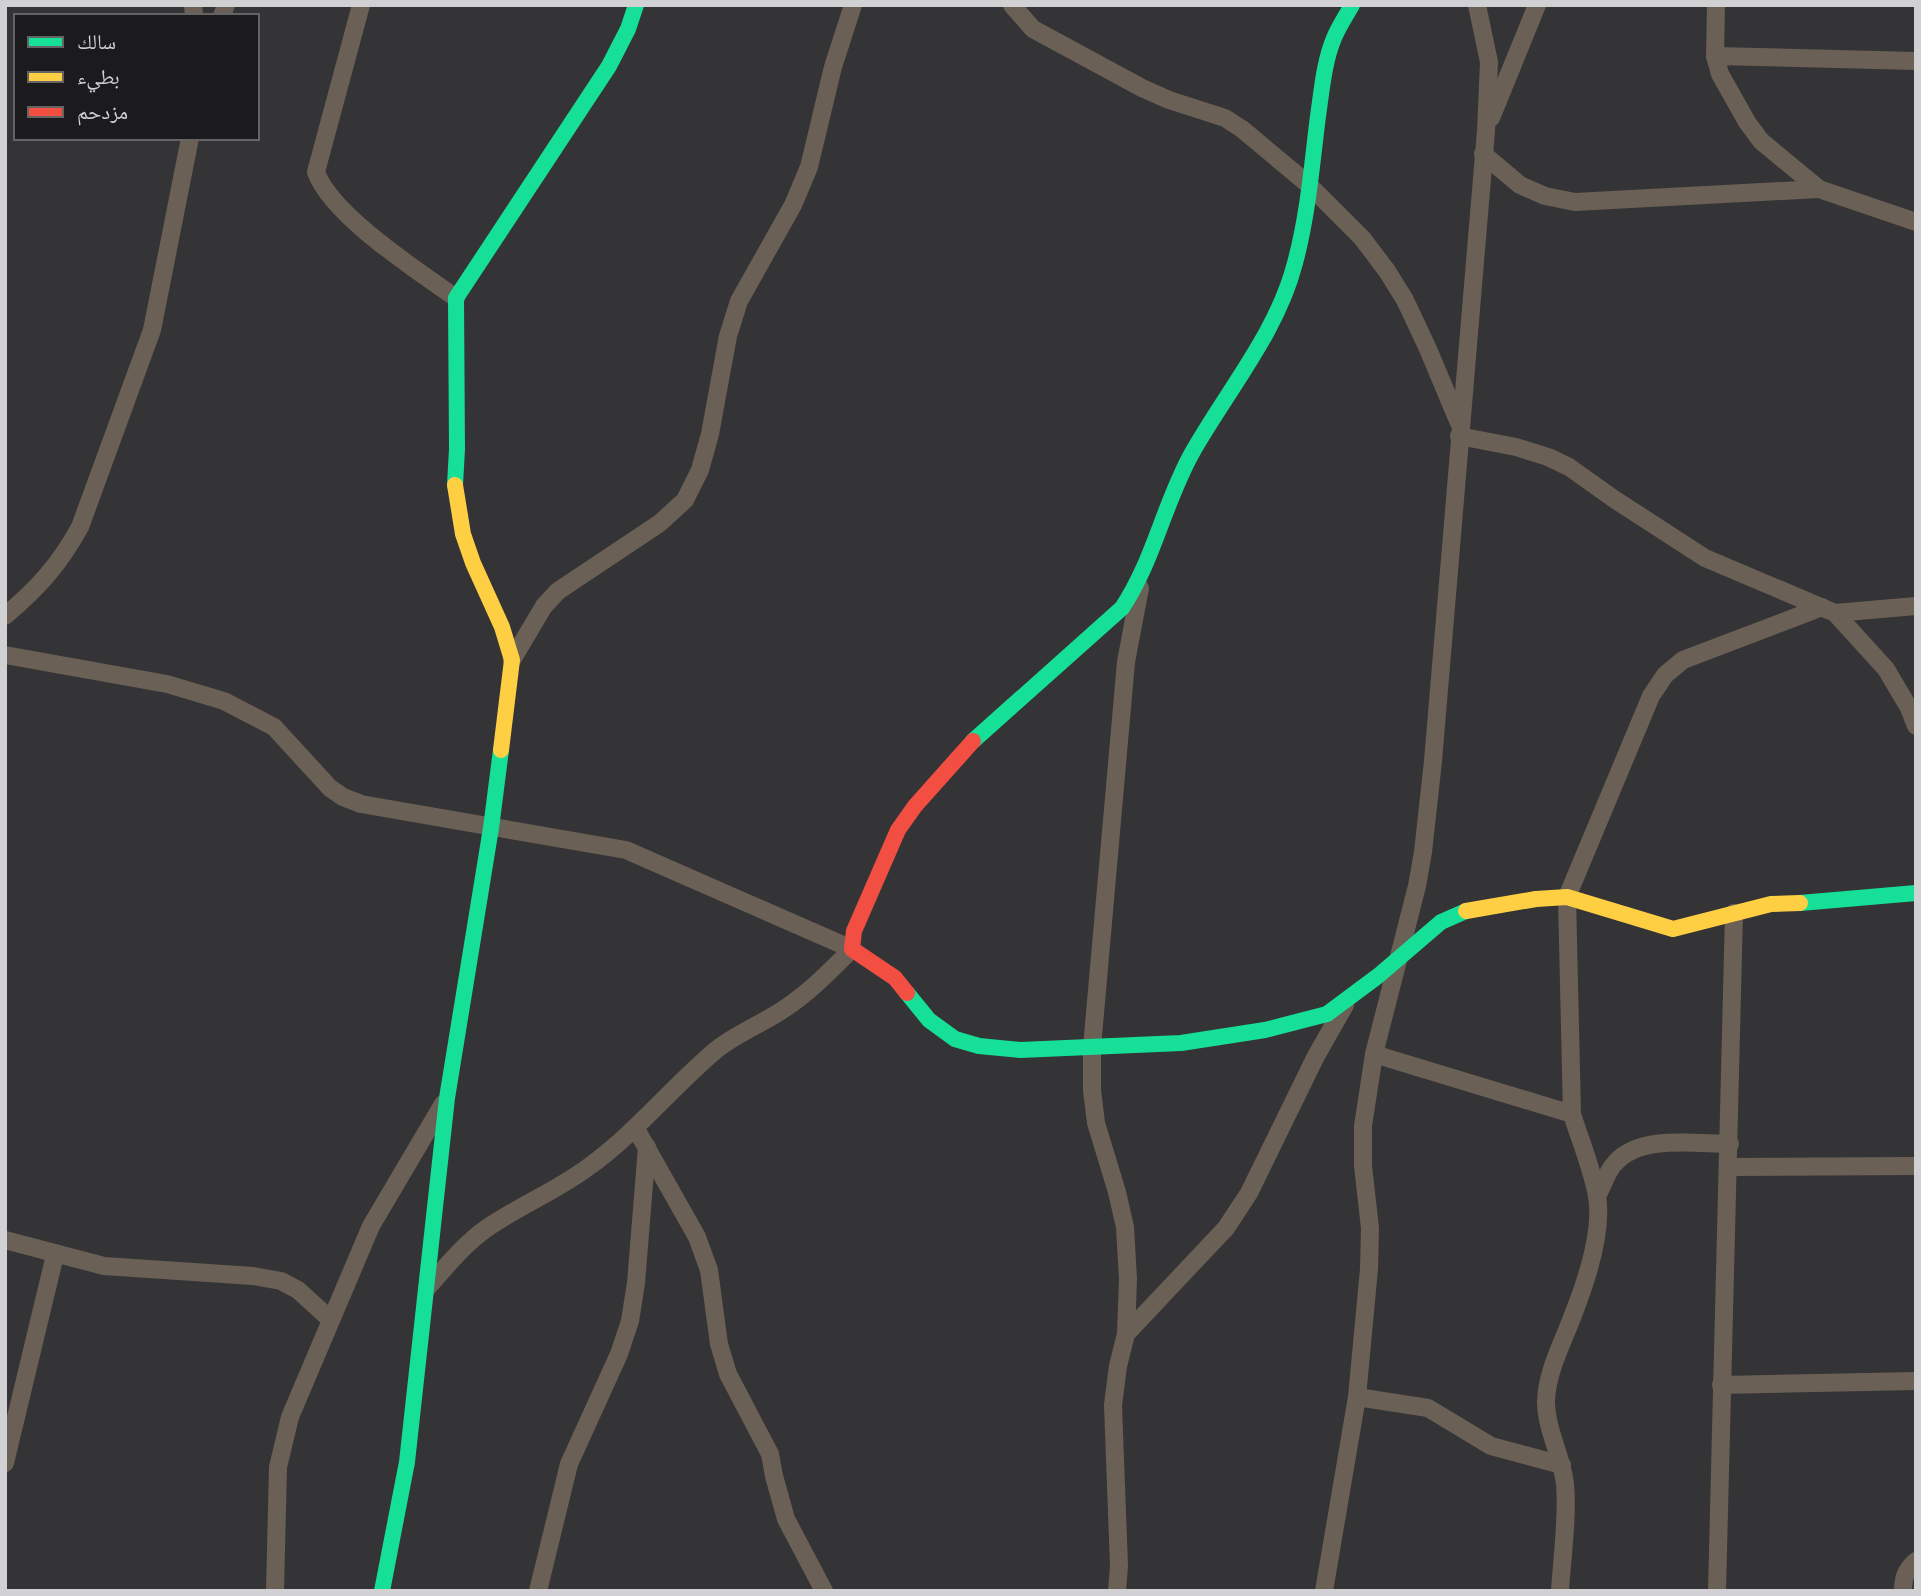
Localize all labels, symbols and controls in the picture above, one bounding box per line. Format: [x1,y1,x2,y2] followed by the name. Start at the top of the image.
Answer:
[14,14,259,140] legend
[77,29,116,54] text: سالك
[77,64,120,93] text: بطيء
[77,99,128,126] text: مزدحم

